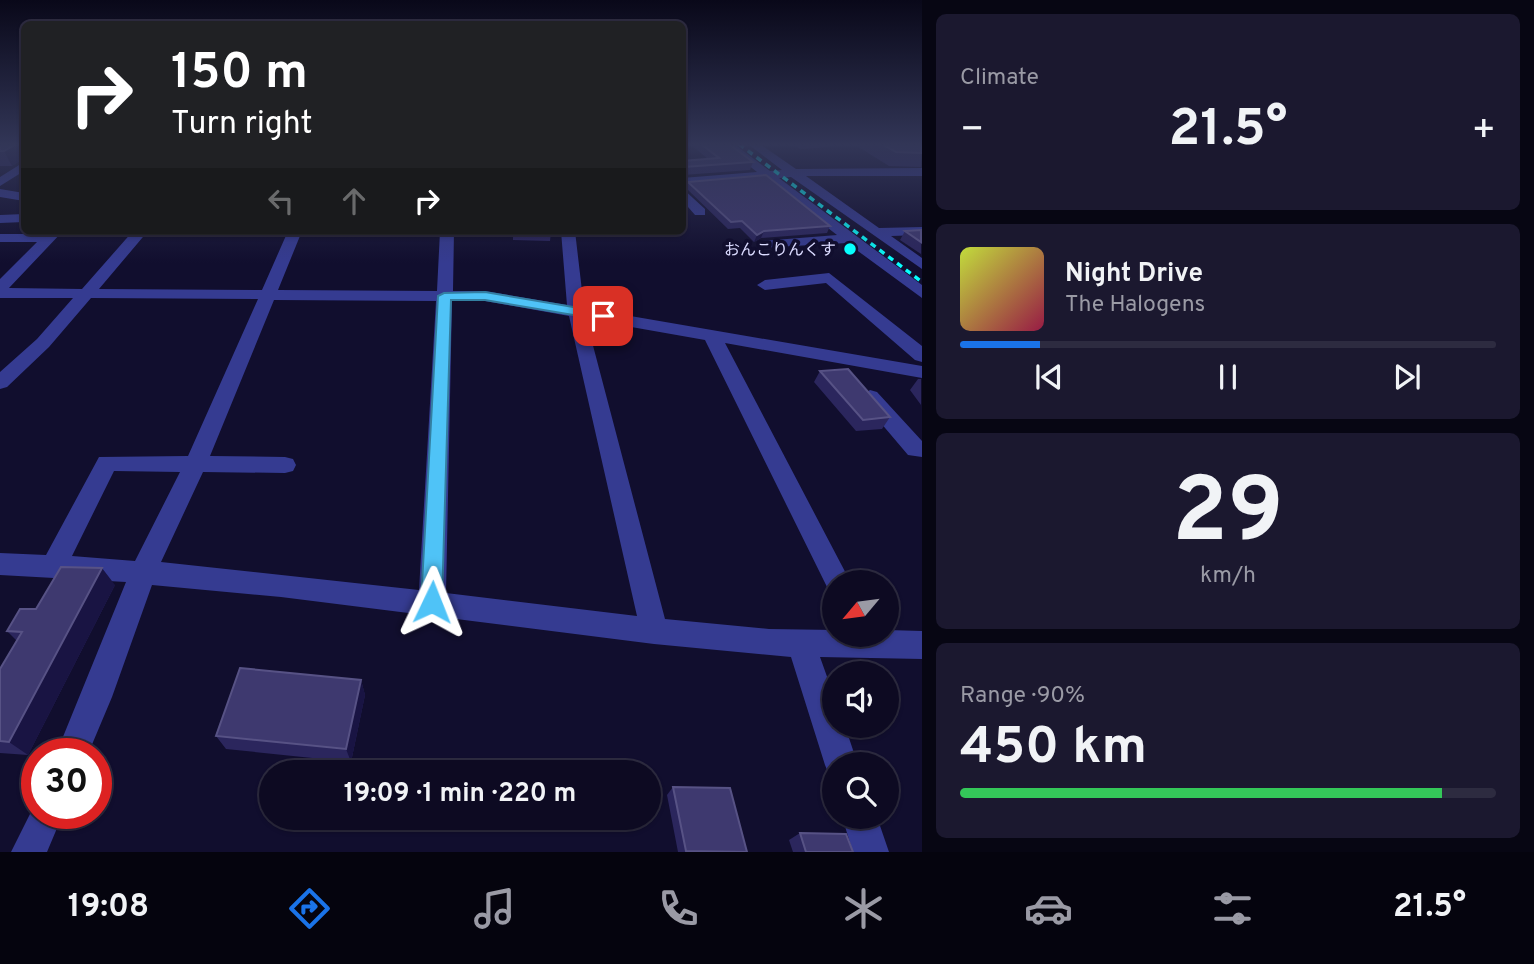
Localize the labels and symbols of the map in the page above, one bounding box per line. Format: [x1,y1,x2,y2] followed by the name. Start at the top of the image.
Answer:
[724,241,836,261] place label: おんこりんくす
[842,241,858,257] marker: おんこりんくす
[573,286,633,346] pin
[395,565,469,639] position arrow
[822,570,900,648] north arrow
[21,738,112,829] speed limit sign: 30

